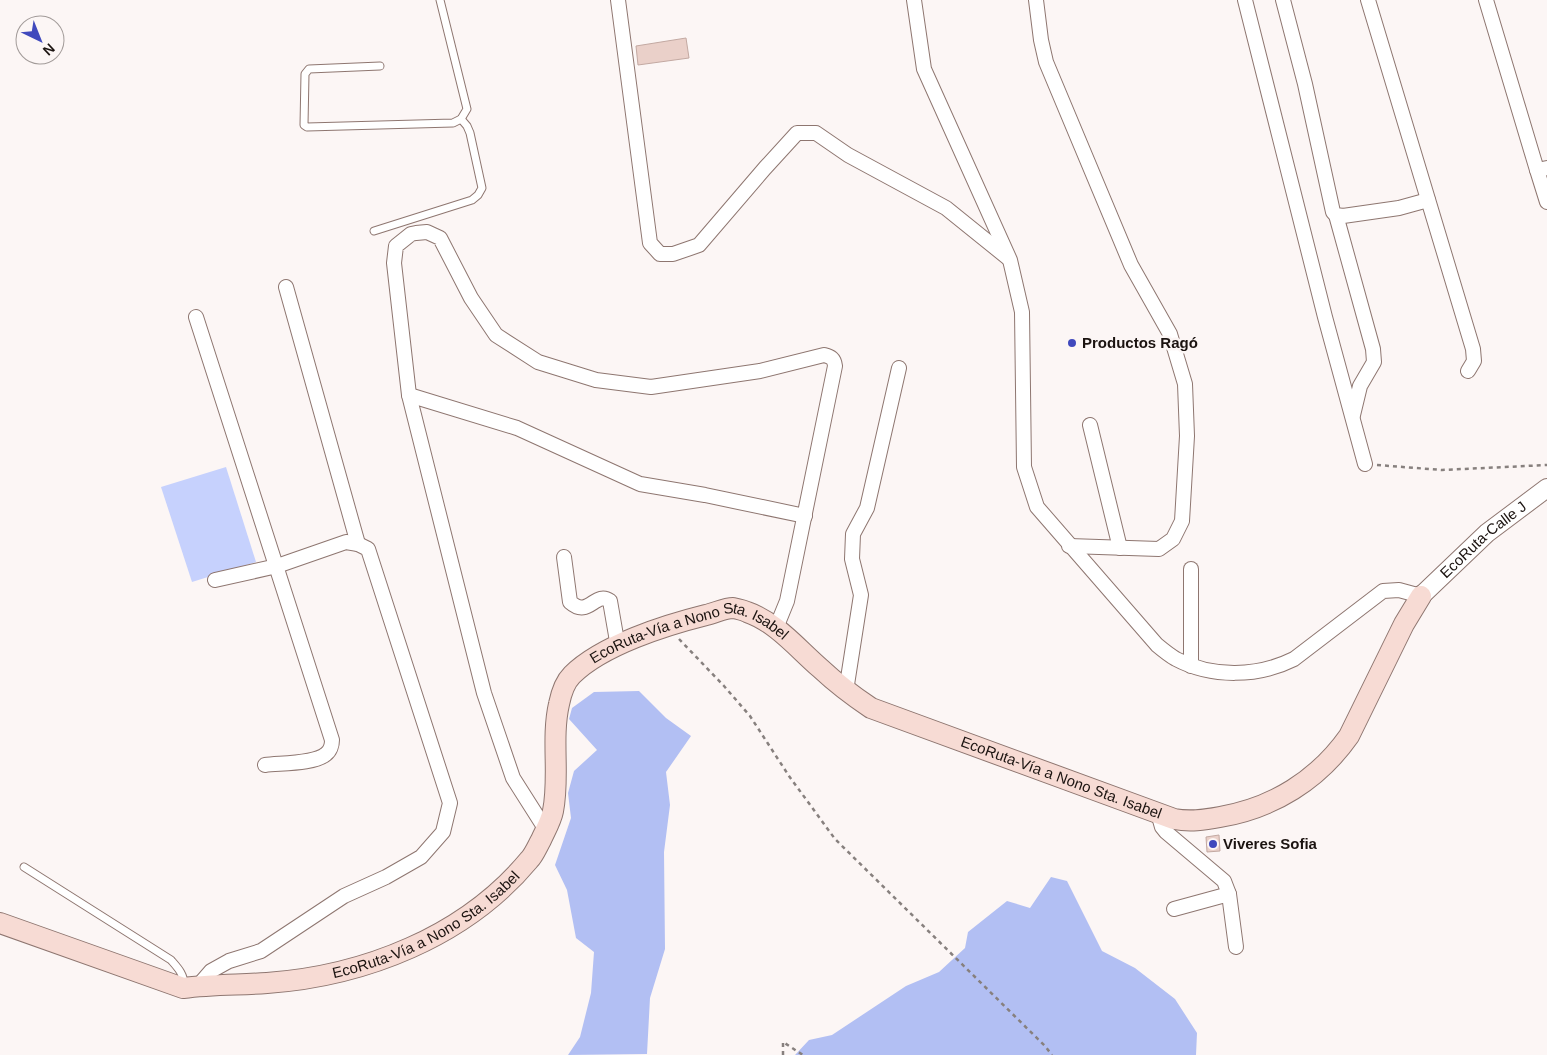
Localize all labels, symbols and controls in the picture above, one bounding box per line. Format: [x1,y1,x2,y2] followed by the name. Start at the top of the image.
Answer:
[15,15,65,65] north arrow
[40,40,58,59] text: N
[1082,334,1198,351] place label: Productos Ragó
[1066,337,1078,349] marker: Productos Ragó
[1436,498,1529,581] street label: EcoRuta-Calle J
[586,599,792,667] street label: EcoRuta-Vía a Nono Sta. Isabel
[959,733,1164,822] street label: EcoRuta-Vía a Nono Sta. Isabel
[1223,835,1318,852] place label: Viveres Sofia
[1207,838,1219,850] marker: Viveres Sofia
[330,867,523,981] street label: EcoRuta-Vía a Nono Sta. Isabel

